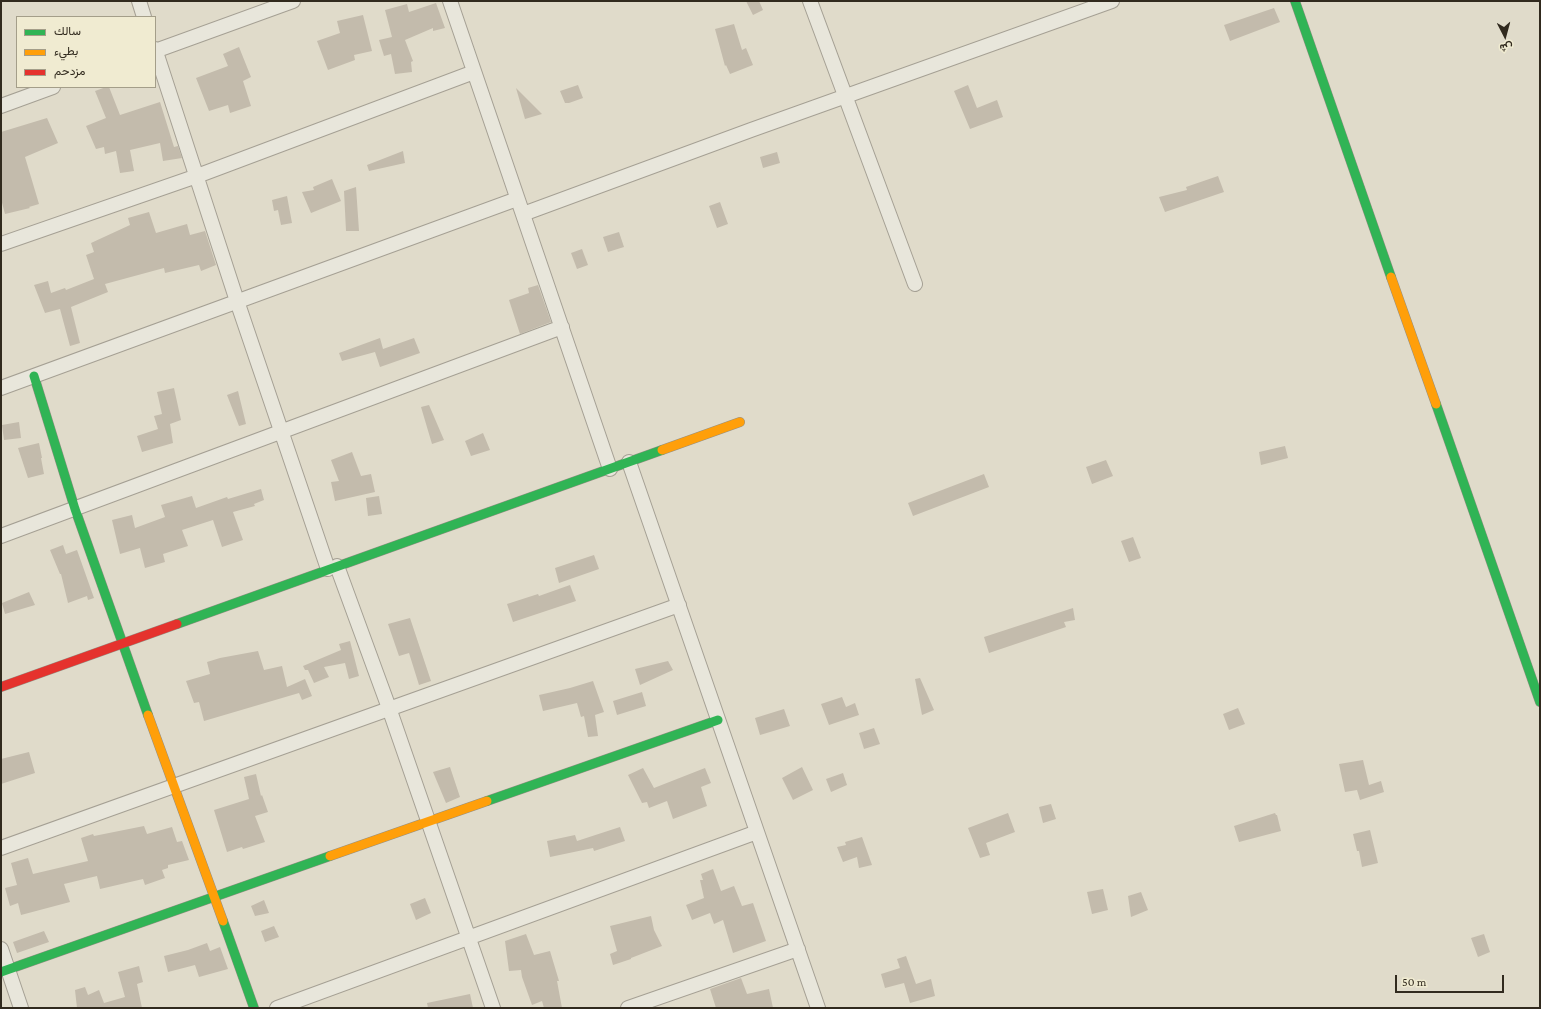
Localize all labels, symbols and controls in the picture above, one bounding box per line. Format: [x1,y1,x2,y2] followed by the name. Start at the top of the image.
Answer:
[16,16,156,88] legend
[1485,16,1525,56] north arrow
[54,24,81,38] text: سالك
[1499,41,1513,55] text: ش
[54,44,78,58] text: بطيء
[54,64,85,78] text: مزدحم
[1397,967,1506,993] scale bar
[1402,975,1426,989] text: 50 m

